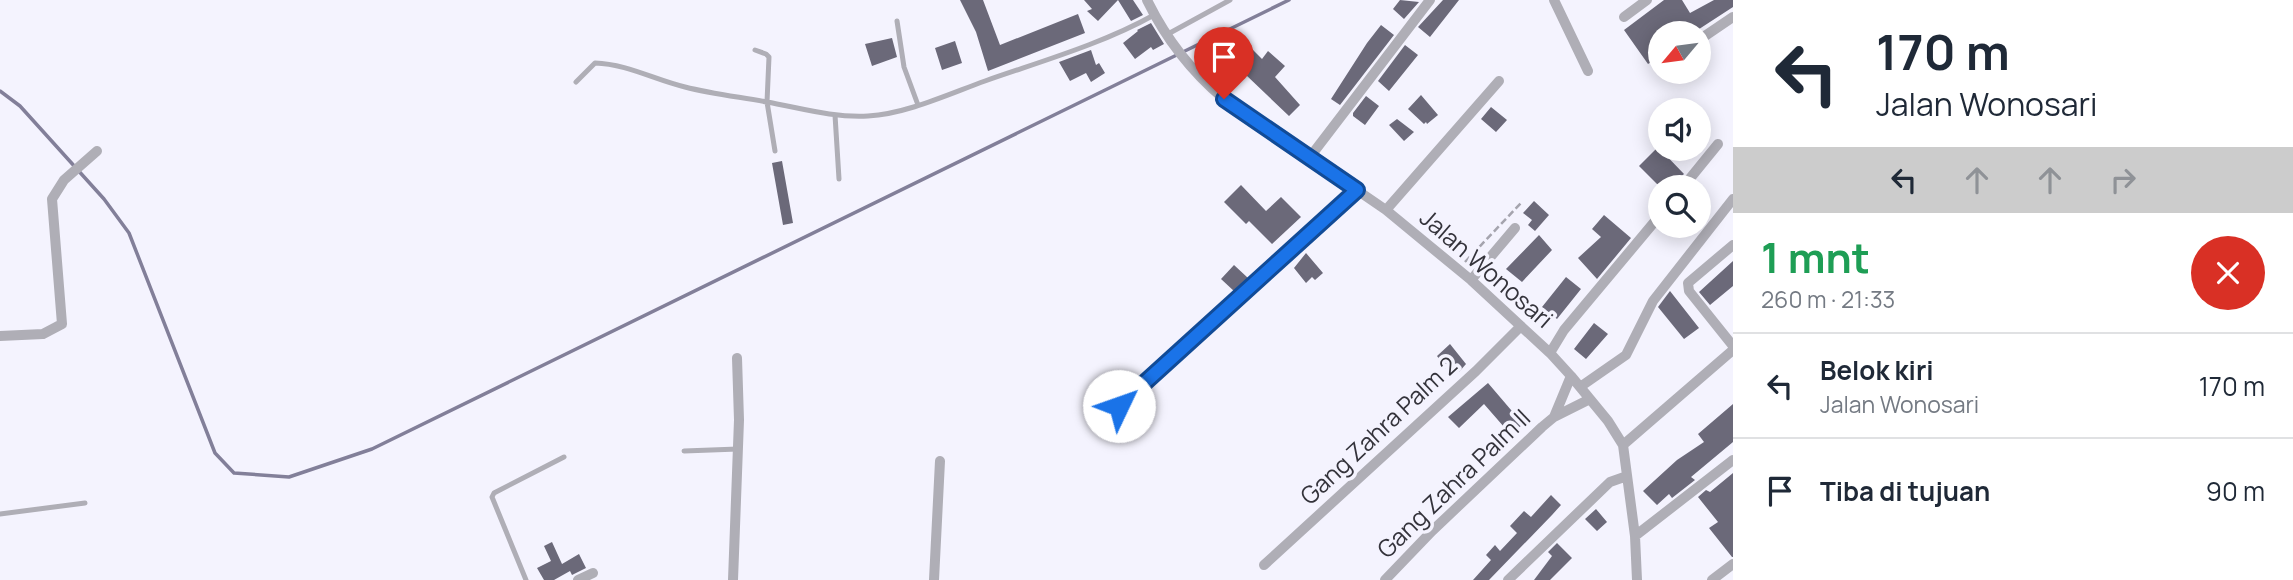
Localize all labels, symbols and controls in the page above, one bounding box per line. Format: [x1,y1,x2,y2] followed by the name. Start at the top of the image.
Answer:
[1876,18,2010,85] text: 170 m
[1648,21,1712,84] north arrow
[1648,21,1711,238] map controls
[1194,27,1254,99] pin
[1761,28,1852,119] icon: left
[1205,38,1243,76] icon: arrive
[1876,82,2097,126] text: Jalan Wonosari
[1648,98,1711,161] button: sound
[1885,161,1923,199] icon: left
[1958,161,1996,199] icon: ahead
[2031,161,2069,199] icon: ahead
[2104,161,2142,199] icon: right
[1648,175,1711,238] button: search
[1413,201,1560,335] street label: Jalan Wonosari
[1761,228,1870,286] text: 1 mnt
[2191,236,2265,310] button: close
[1761,283,1895,315] text: 260 m · 21:33
[1292,348,1464,511] street label: Gang Zahra Palm 2
[1820,352,1934,388] text: Belok kiri
[1761,367,1799,405] icon: left
[2199,368,2265,404] text: 170 m
[1082,369,1156,443] position arrow
[1820,388,1979,420] text: Jalan Wonosari
[1369,401,1537,565] street label: Gang Zahra Palm II
[1761,472,1799,510] icon: arrive
[1820,473,1990,509] text: Tiba di tujuan
[2206,473,2265,509] text: 90 m

